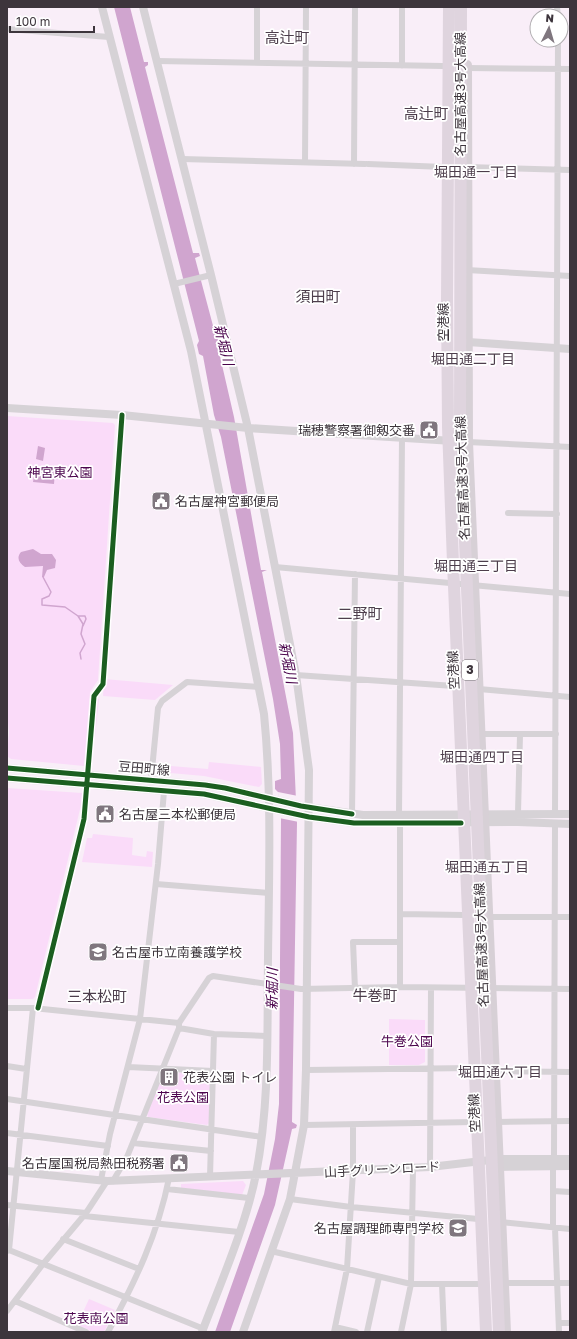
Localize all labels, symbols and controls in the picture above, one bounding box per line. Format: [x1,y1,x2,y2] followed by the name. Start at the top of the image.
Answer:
[10,8,94,34] scale bar
[529,8,569,48] north arrow
[545,11,555,24] text: N
[16,14,50,29] text: 100 m
[264,28,310,46] district label: 高辻町
[452,32,468,156] street label: 名古屋高速3号大高線
[403,104,449,122] district label: 高辻町
[434,163,518,180] district label: 堀田通一丁目
[295,287,341,305] district label: 須田町
[435,302,451,342] street label: 空港線
[211,322,238,369] water label: 新堀川
[431,350,515,367] district label: 堀田通二丁目
[452,415,472,541] street label: 名古屋高速3号大高線
[418,419,440,441] public building icon: 瑞穂警察署御剱交番
[298,422,415,438] place label: 瑞穂警察署御剱交番
[27,464,93,480] park label: 神宮東公園
[150,490,172,512] public building icon: 名古屋神宮郵便局
[175,493,279,509] place label: 名古屋神宮郵便局
[434,557,518,574] district label: 堀田通三丁目
[337,604,383,622] district label: 二野町
[276,641,301,687] water label: 新堀川
[444,650,462,690] street label: 空港線
[462,660,478,680] road number: 3
[440,748,524,765] district label: 堀田通四丁目
[117,758,171,778] street label: 豆田町線
[94,803,116,825] public building icon: 名古屋三本松郵便局
[119,806,236,822] place label: 名古屋三本松郵便局
[445,858,529,875] district label: 堀田通五丁目
[471,882,491,1008] street label: 名古屋高速3号大高線
[87,941,109,963] school or university icon: 名古屋市立南養護学校
[112,944,242,960] place label: 名古屋市立南養護学校
[263,966,280,1010] water label: 新堀川
[352,986,398,1004] district label: 牛巻町
[67,987,127,1005] district label: 三本松町
[381,1033,433,1049] park label: 牛巻公園
[458,1063,542,1080] district label: 堀田通六丁目
[158,1066,180,1088] building icon: 花表公園 トイレ
[183,1069,277,1085] place label: 花表公園 トイレ
[157,1089,209,1105] park label: 花表公園
[465,1093,483,1133] street label: 空港線
[168,1152,190,1174] public building icon: 名古屋国税局熱田税務署
[22,1155,165,1171] place label: 名古屋国税局熱田税務署
[323,1158,441,1180] street label: 山手グリーンロード
[447,1217,469,1239] school or university icon: 名古屋調理師専門学校
[314,1220,444,1236] place label: 名古屋調理師専門学校
[63,1310,129,1326] park label: 花表南公園

